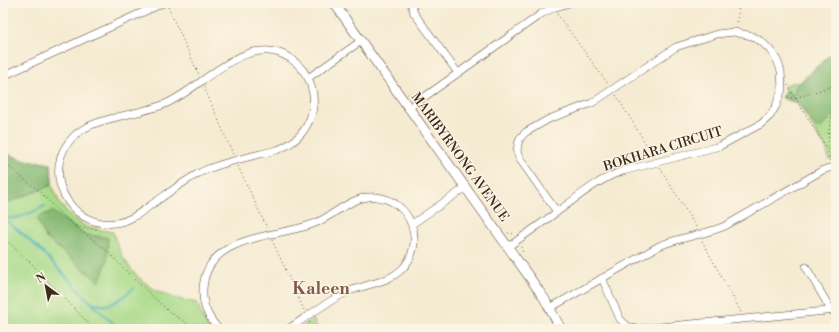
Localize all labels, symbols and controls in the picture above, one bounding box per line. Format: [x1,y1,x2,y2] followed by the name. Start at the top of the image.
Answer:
[408,89,512,225] street label: MARIBYRNONG AVENUE
[601,123,724,175] street label: BOKHARA CIRCUIT
[26,266,66,306] north arrow
[34,270,49,287] text: N
[292,278,350,300] district label: Kaleen

